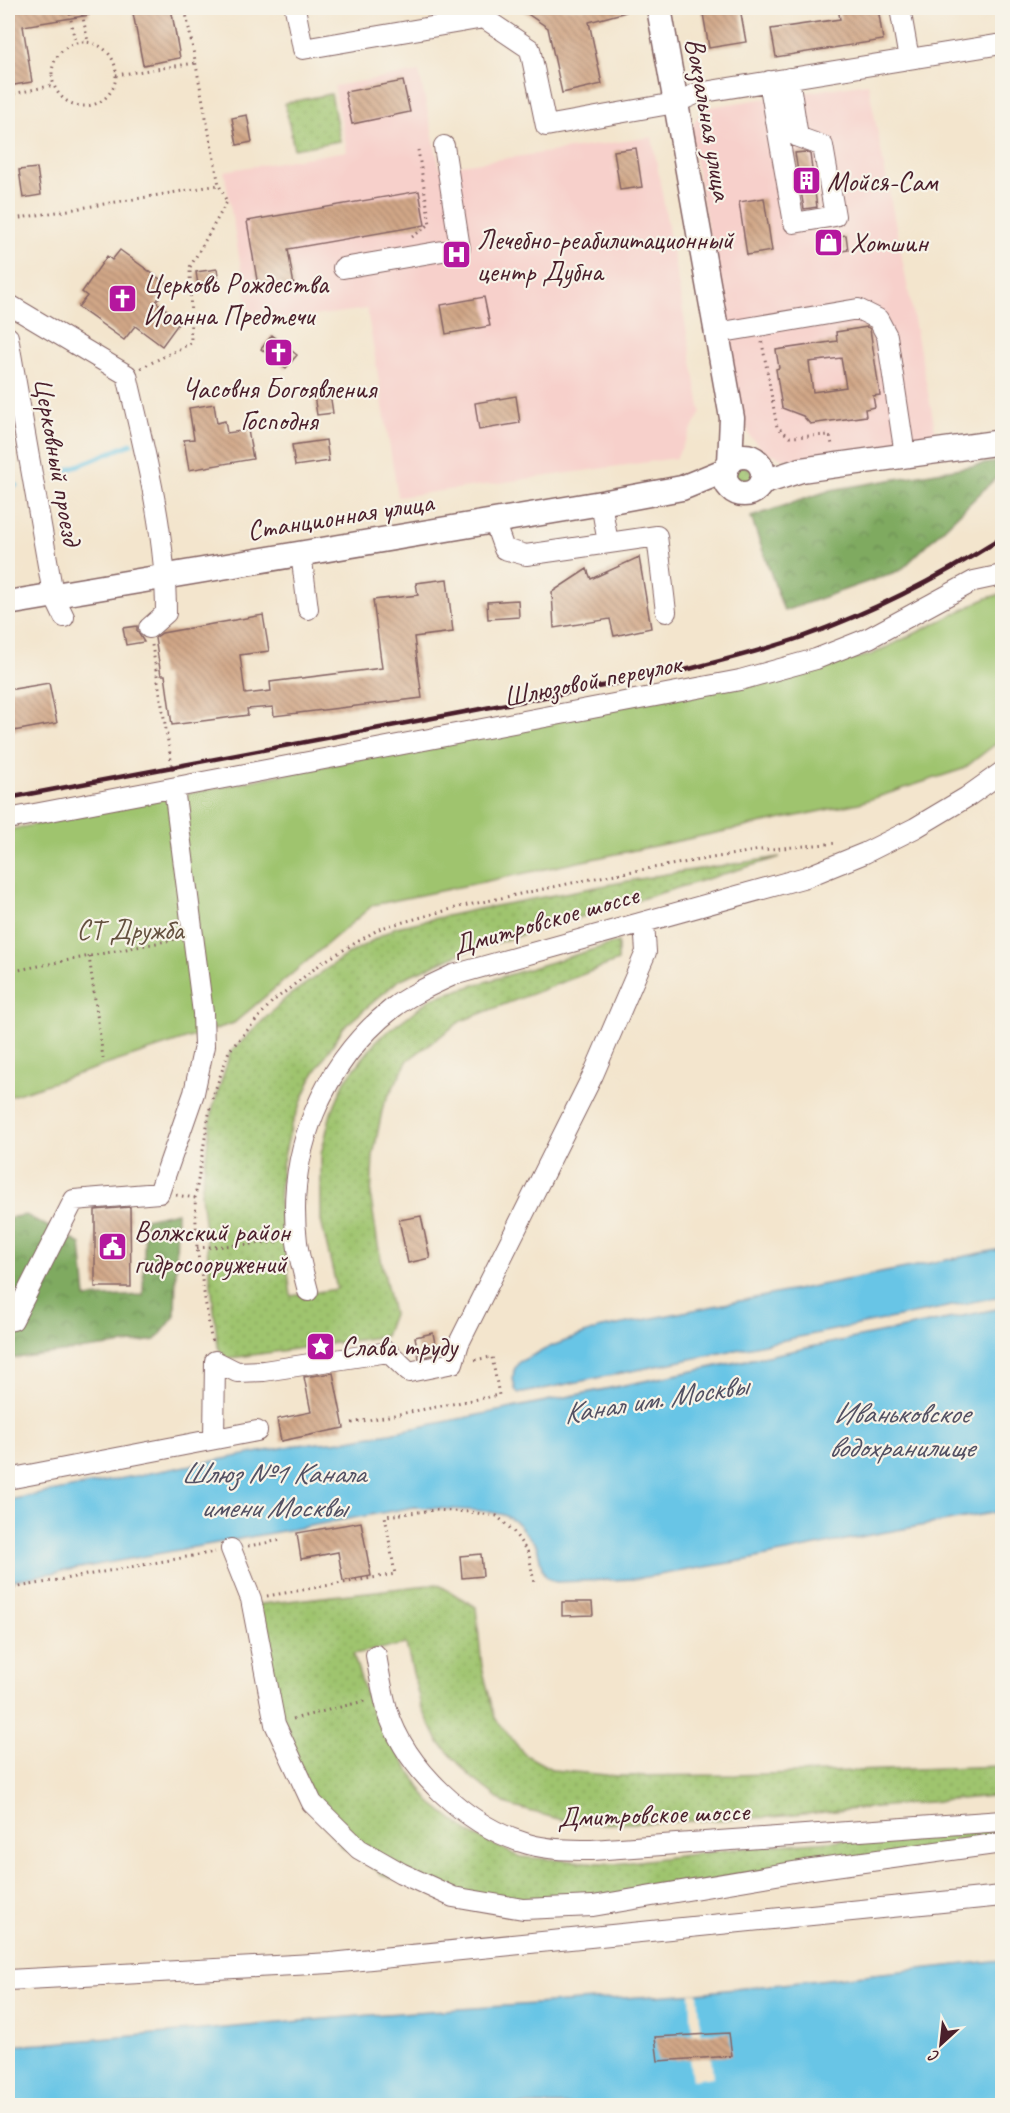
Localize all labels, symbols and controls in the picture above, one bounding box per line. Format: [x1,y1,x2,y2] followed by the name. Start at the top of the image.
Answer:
[677,35,741,205] street label: Вокзальная улица
[827,164,939,199] place label: Мойся-Сам
[790,165,822,197] building icon: Мойся-Сам
[477,222,735,289] place label: Лечебно-реабилитационный центр Дубна
[850,225,930,260] place label: Хотшин
[813,226,845,258] shop icon: Хотшин
[440,239,472,271] hospital icon: Лечебно-реабилитационный центр Дубна
[143,266,330,333] place label: Церковь Рождества Иоанна Предтечи
[106,283,138,315] church icon: Церковь Рождества Иоанна Предтечи
[263,336,295,368] church icon: Часовня Богоявления Господня
[182,371,378,438] place label: Часовня Богоявления Господня
[26,374,90,551] street label: Церковный проезд
[244,484,437,548] street label: Станционная улица
[500,645,686,714] street label: Шлюзовой переулок
[448,876,644,963] street label: Дмитровское шоссе
[76,912,185,947] park label: СТ Дружба
[134,1214,291,1281] place label: Волжский район гидросооружений
[97,1231,129,1263] public building icon: Волжский район гидросооружений
[341,1329,459,1364] place label: Слава труду
[304,1330,336,1362] place icon: Слава труду
[560,1365,755,1432] water label: Канал им. Москвы
[829,1394,978,1466] water label: Иваньковское водохранилище
[181,1454,369,1526] water label: Шлюз №1 Канала имени Москвы
[556,1793,751,1835] street label: Дмитровское шоссе
[911,2014,971,2074] north arrow
[925,2045,943,2067] text: С

